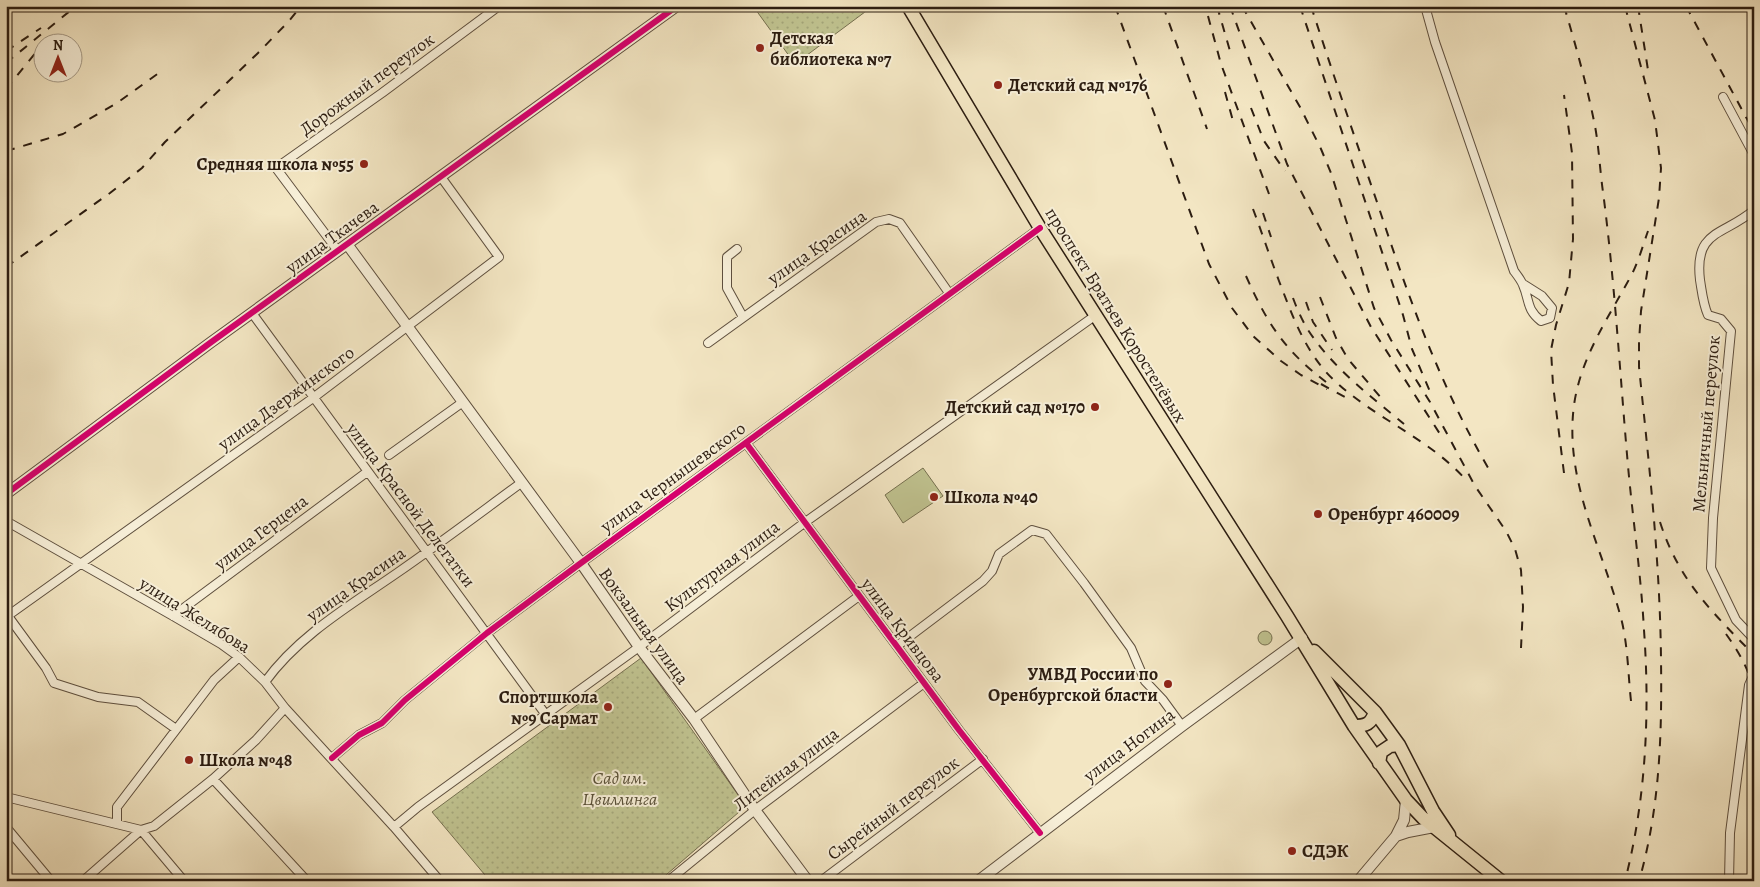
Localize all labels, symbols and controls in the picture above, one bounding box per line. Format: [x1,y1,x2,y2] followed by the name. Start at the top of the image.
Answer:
[770,26,892,71] place label: Детская библиотека №7
[295,27,439,141] street label: Дорожный переулок
[32,32,82,82] north arrow
[53,36,63,55] text: N
[754,42,766,54] marker: Детская библиотека №7
[1008,73,1148,97] place label: Детский сад №176
[992,79,1004,91] marker: Детский сад №176
[196,152,354,176] place label: Средняя школа №55
[358,158,370,170] marker: Средняя школа №55
[280,195,384,280] street label: улица Ткачева
[1040,203,1192,427] street label: проспект Братьев Коростелёвых
[762,204,872,291] street label: улица Красина
[1686,334,1726,514] street label: Мельничный переулок
[212,340,359,456] street label: улица Дзержинского
[945,395,1085,419] place label: Детский сад №170
[1089,401,1101,413] marker: Детский сад №170
[595,416,750,538] street label: улица Чернышевского
[340,417,481,592] street label: улица Красной Делегатки
[944,485,1038,509] place label: Школа №40
[208,488,313,576] street label: улица Герцена
[928,491,940,503] marker: Школа №40
[1328,502,1459,526] place label: Оренбург 460009
[1312,508,1324,520] marker: Оренбург 460009
[659,514,785,617] street label: Культурная улица
[301,541,411,628] street label: улица Красина
[593,563,695,690] street label: Вокзальная улица
[134,571,256,659] street label: улица Желябова
[855,572,951,688] street label: улица Кривцова
[988,662,1158,707] place label: УМВД России по Оренбургской бласти
[1162,678,1174,690] marker: УМВД России по Оренбургской бласти
[499,685,598,730] place label: Спортшкола №9 Сармат
[602,701,614,713] marker: Спортшкола №9 Сармат
[1078,702,1180,788] street label: улица Ногина
[729,721,844,816] street label: Литейная улица
[199,748,292,772] place label: Школа №48
[822,750,964,866] street label: Сырейный переулок
[183,754,195,766] marker: Школа №48
[582,766,658,811] park label: Сад им. Цвиллинга
[1302,839,1349,863] place label: СДЭК
[1286,845,1298,857] marker: СДЭК

